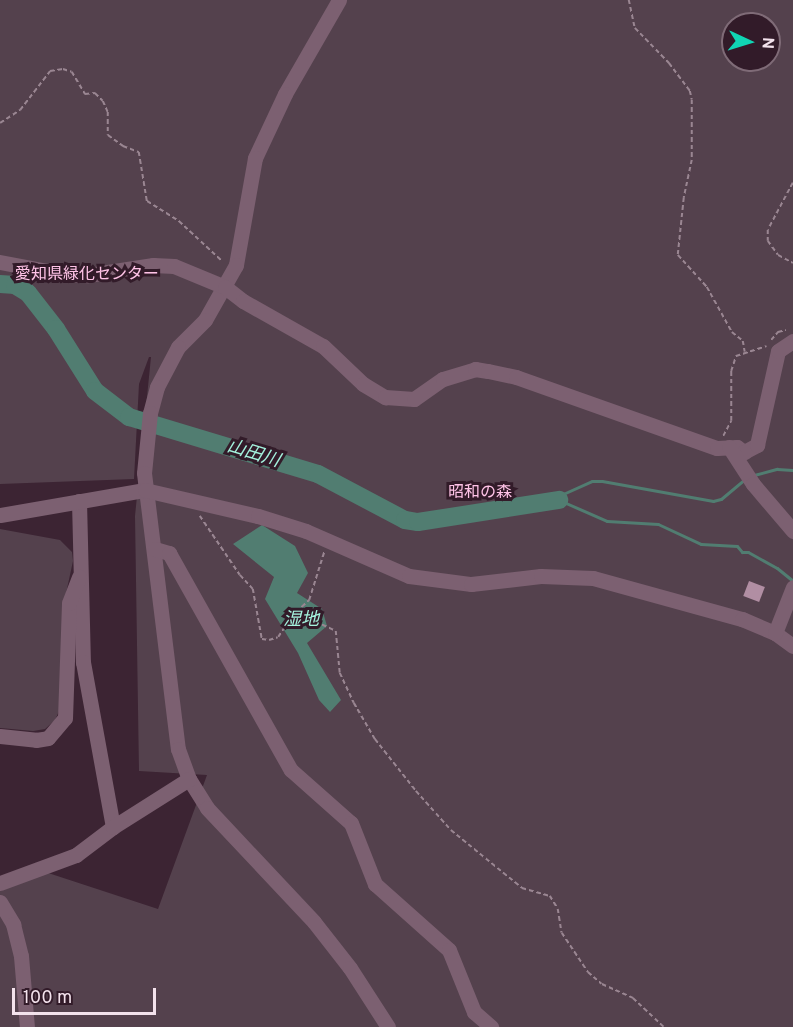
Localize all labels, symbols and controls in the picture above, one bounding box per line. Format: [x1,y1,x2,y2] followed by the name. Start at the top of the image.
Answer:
[721,12,781,72] north arrow
[757,37,777,50] text: N
[15,265,159,285] park label: 愛知県緑化センター
[224,437,282,473] water label: 山田川
[448,483,512,503] park label: 昭和の森
[283,610,319,632] water label: 湿地
[15,976,159,1014] scale bar
[23,987,72,1010] text: 100 m

